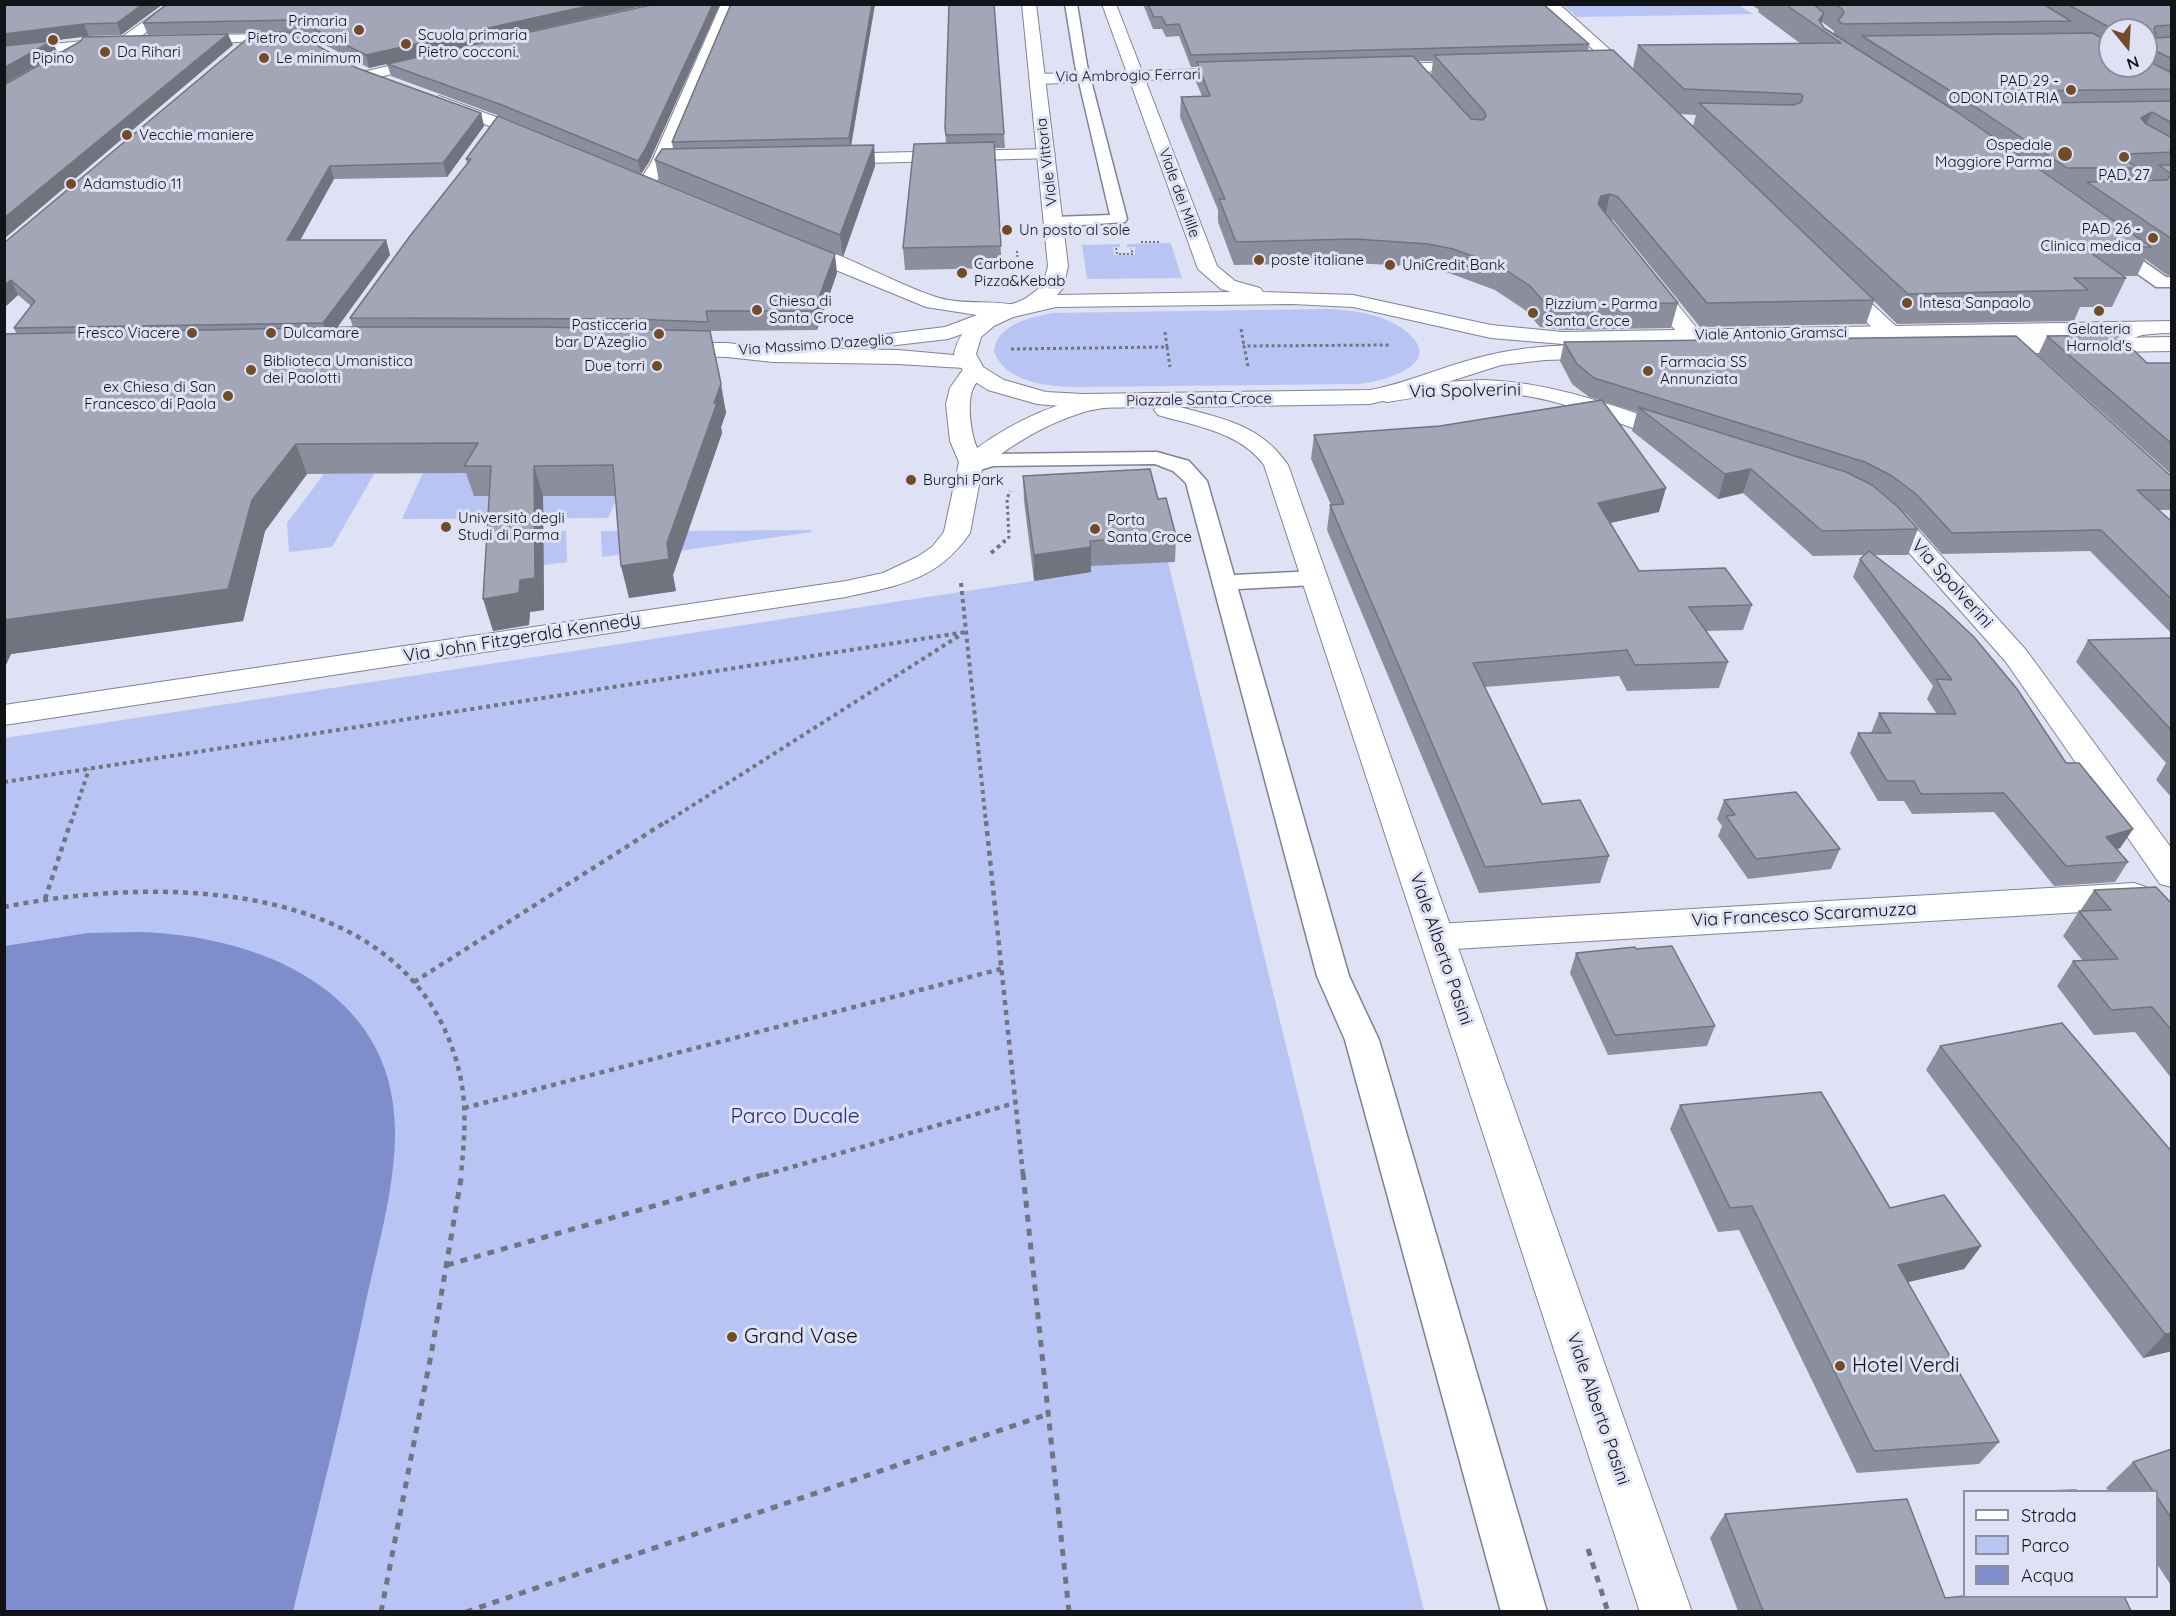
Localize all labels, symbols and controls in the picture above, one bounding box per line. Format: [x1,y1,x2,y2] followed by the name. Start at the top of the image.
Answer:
[247,12,347,47] place label: Primaria Pietro Cocconi
[2098,18,2158,78] north arrow
[352,23,366,37] marker: Primaria Pietro Cocconi
[418,26,527,61] place label: Scuola primaria Pietro cocconi.
[46,33,60,47] marker: Pipino
[399,37,413,51] marker: Scuola primaria Pietro cocconi.
[117,43,181,61] place label: Da Rihari
[98,45,112,59] marker: Da Rihari
[32,49,74,67] place label: Pipino
[276,49,361,67] place label: Le minimum
[257,51,271,65] marker: Le minimum
[2124,52,2142,75] text: N
[1055,66,1201,86] street label: Via Ambrogio Ferrari
[1949,72,2059,107] place label: PAD 29 - ODONTOIATRIA
[2064,83,2078,97] marker: PAD 29 - ODONTOIATRIA
[1033,117,1061,207] street label: Viale Vittoria
[139,126,254,144] place label: Vecchie maniere
[120,128,134,142] marker: Vecchie maniere
[1935,136,2052,171] place label: Ospedale Maggiore Parma
[2056,145,2074,163] marker: Ospedale Maggiore Parma
[1154,146,1204,240] street label: Viale dei Mille
[2117,150,2131,164] marker: PAD. 27
[2098,166,2150,184] place label: PAD. 27
[83,175,182,193] place label: Adamstudio 11
[64,177,78,191] marker: Adamstudio 11
[2040,220,2141,255] place label: PAD 26 - Clinica medica
[1019,221,1130,239] place label: Un posto al sole
[1000,223,1014,237] marker: Un posto al sole
[2146,231,2160,245] marker: PAD 26 - Clinica medica
[1271,251,1364,269] place label: poste italiane
[1252,253,1266,267] marker: poste italiane
[974,255,1065,290] place label: Carbone Pizza&Kebab
[1402,256,1505,274] place label: UniCredit Bank
[1383,258,1397,272] marker: UniCredit Bank
[955,266,969,280] marker: Carbone Pizza&Kebab
[769,292,854,327] place label: Chiesa di Santa Croce
[1919,294,2031,312] place label: Intesa Sanpaolo
[1545,295,1657,330] place label: Pizzium - Parma Santa Croce
[1900,296,1914,310] marker: Intesa Sanpaolo
[750,303,764,317] marker: Chiesa di Santa Croce
[2092,304,2106,318] marker: Gelateria Harnold's
[1526,306,1540,320] marker: Pizzium - Parma Santa Croce
[555,316,647,351] place label: Pasticceria bar D'Azeglio
[2066,320,2132,355] place label: Gelateria Harnold's
[77,324,180,342] place label: Fresco Viacere
[283,324,359,342] place label: Dulcamare
[1695,324,1847,344] street label: Viale Antonio Gramsci
[185,326,199,340] marker: Fresco Viacere
[264,326,278,340] marker: Dulcamare
[652,327,666,341] marker: Pasticceria bar D'Azeglio
[738,331,894,359] street label: Via Massimo D'azeglio
[263,352,413,387] place label: Biblioteca Umanistica dei Paolotti
[1660,353,1747,388] place label: Farmacia SS Annunziata
[584,357,645,375] place label: Due torri
[650,359,664,373] marker: Due torri
[244,363,258,377] marker: Biblioteca Umanistica dei Paolotti
[1641,364,1655,378] marker: Farmacia SS Annunziata
[84,378,216,413] place label: ex Chiesa di San Francesco di Paola
[1409,379,1521,403] street label: Via Spolverini
[221,389,235,403] marker: ex Chiesa di San Francesco di Paola
[1126,390,1272,410] street label: Piazzale Santa Croce
[923,471,1004,489] place label: Burghi Park
[904,473,918,487] marker: Burghi Park
[458,509,565,544] place label: Università degli Studi di Parma
[1107,511,1192,546] place label: Porta Santa Croce
[439,520,453,534] marker: Università degli Studi di Parma
[1088,522,1102,536] marker: Porta Santa Croce
[1907,535,1997,633] street label: Via Spolverini
[402,609,642,667] street label: Via John Fitzgerald Kennedy
[1405,870,1477,1028] street label: Viale Alberto Pasini
[1691,898,1917,932] street label: Via Francesco Scaramuzza
[730,1104,860,1130] park label: Parco Ducale
[744,1324,858,1350] place label: Grand Vase
[725,1330,739,1344] marker: Grand Vase
[1562,1330,1634,1488] street label: Viale Alberto Pasini
[1852,1353,1959,1379] place label: Hotel Verdi
[1833,1359,1847,1373] marker: Hotel Verdi
[1963,1490,2158,1598] legend
[2021,1504,2077,1527] text: Strada
[2021,1534,2069,1557] text: Parco
[2021,1564,2074,1587] text: Acqua

